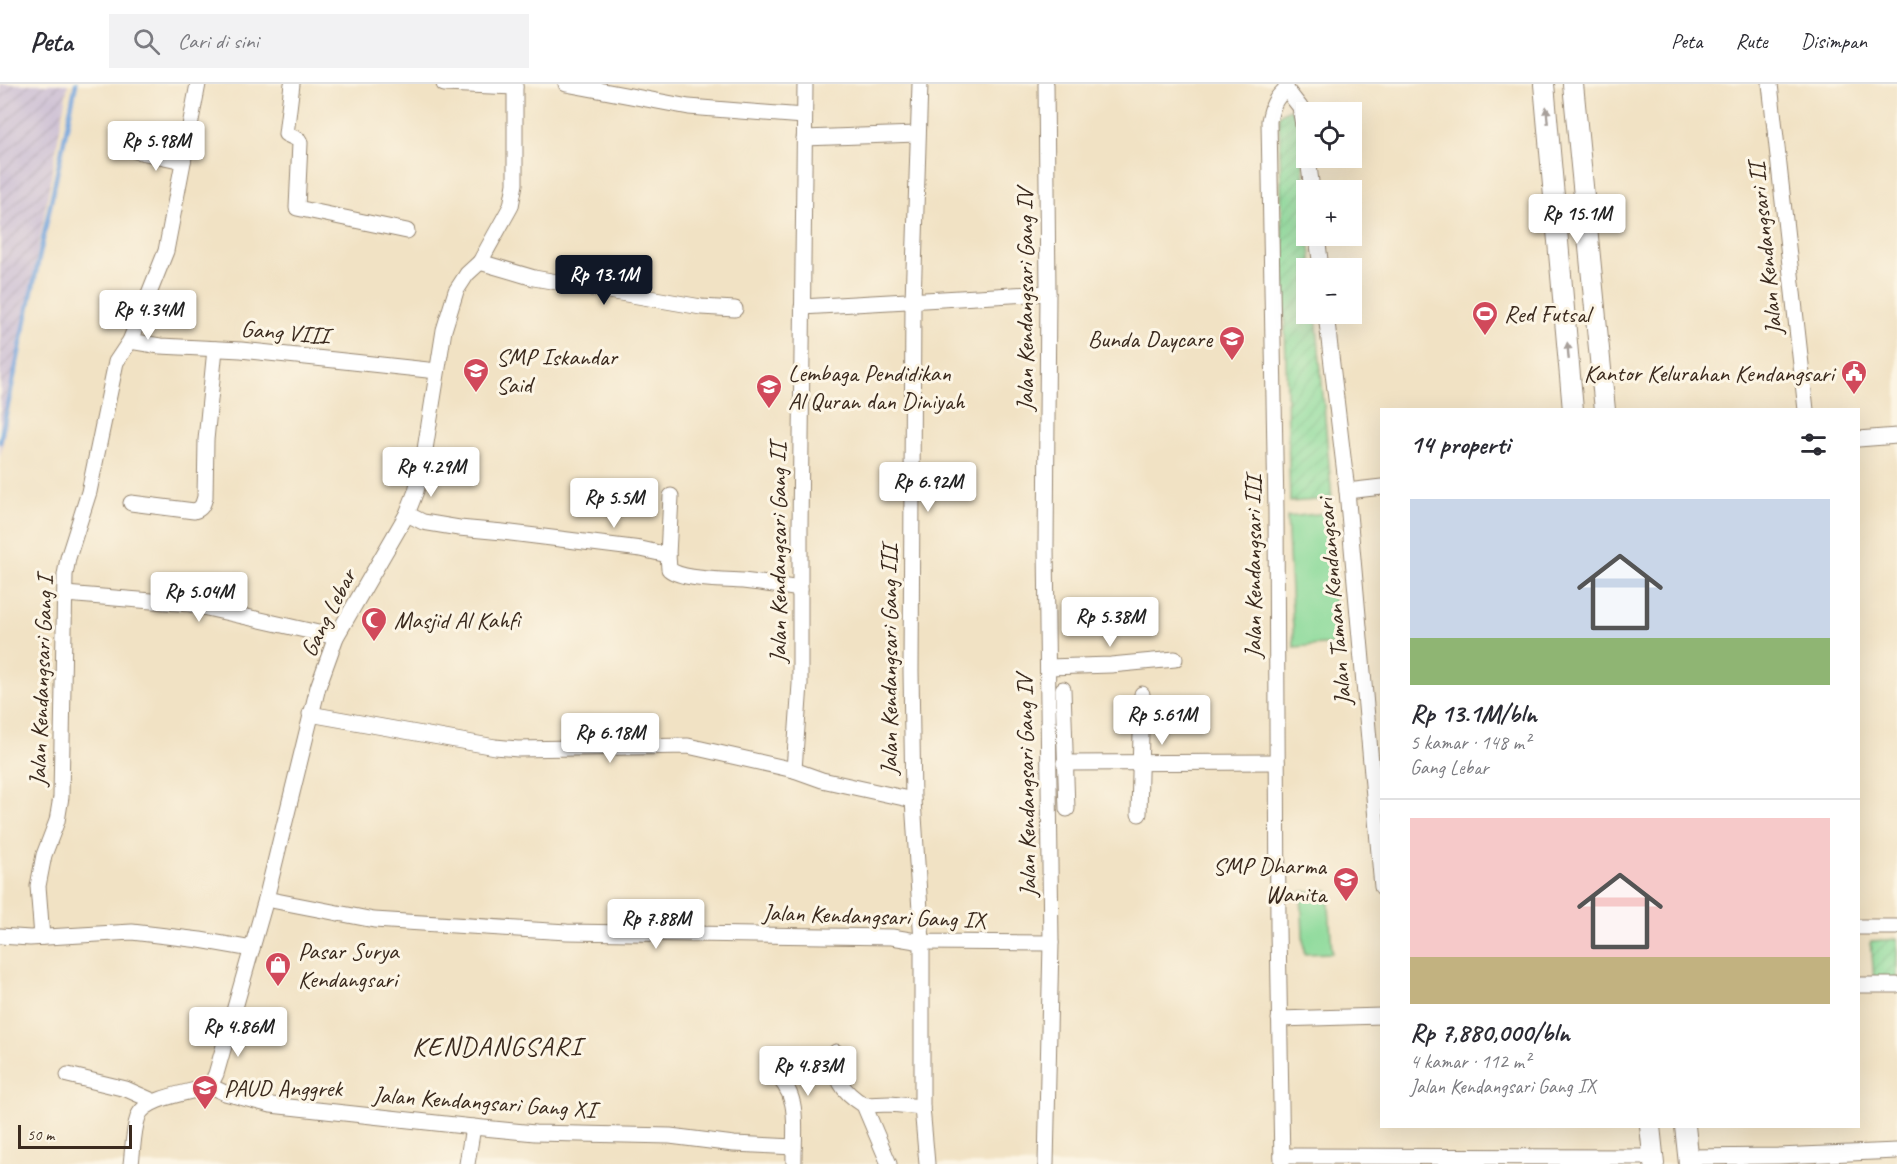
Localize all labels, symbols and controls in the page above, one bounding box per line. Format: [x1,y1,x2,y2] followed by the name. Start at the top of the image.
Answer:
[109,14,529,68] search box
[30,24,73,59] text: Peta
[130,25,163,58] icon: search
[178,27,259,55] text: Cari di sini
[1671,28,1702,54] text: Peta
[1735,28,1768,54] text: Rute
[1801,28,1867,54] text: Disimpan
[1296,102,1362,324] map controls
[1296,102,1362,168] button: locate
[1542,106,1551,125] one-way arrow
[94,121,218,172] pin: Rp 5.98M
[122,128,190,153] text: Rp 5.98M
[1740,156,1789,338] street label: Jalan Kendangsari II
[1296,180,1362,246] button: +
[1010,184,1040,412] street label: Jalan Kendangsari Gang IV
[1515,194,1639,245] pin: Rp 15.1M
[1543,201,1611,226] text: Rp 15.1M
[542,255,666,306] pin: Rp 13.1M
[1296,258,1362,324] button: −
[569,262,639,287] text: Rp 13.1M
[86,290,210,341] pin: Rp 4.34M
[113,297,183,322] text: Rp 4.34M
[1470,299,1500,337] sports icon: Red Futsal
[1504,299,1594,329] place label: Red Futsal
[240,313,335,351] street label: Gang VIII
[1088,324,1214,354] place label: Bunda Daycare
[1217,324,1247,362] school or university icon: Bunda Daycare
[496,342,619,400] place label: SMP Iskandar Said
[1563,342,1573,361] one-way arrow
[461,356,491,394] school or university icon: SMP Iskandar Said
[788,358,966,416] place label: Lembaga Pendidikan Al Quran dan Diniyah
[1584,358,1837,388] place label: Kantor Kelurahan Kendangsari
[1839,358,1869,396] public building icon: Kantor Kelurahan Kendangsari
[754,372,784,410] school or university icon: Lembaga Pendidikan Al Quran dan Diniyah
[1410,428,1510,461] text: 14 properti
[1797,428,1830,461] icon: filters
[763,437,793,664] street label: Jalan Kendangsari Gang II
[369,447,493,498] pin: Rp 4.29M
[397,454,465,479] text: Rp 4.29M
[866,462,990,513] pin: Rp 6.92M
[893,469,963,494] text: Rp 6.92M
[1238,471,1268,659] street label: Jalan Kendangsari III
[559,478,669,529] pin: Rp 5.5M
[584,485,644,510] text: Rp 5.5M
[1310,495,1358,708] street label: Jalan Taman Kendangsari
[1566,538,1674,646] icon: home
[874,541,904,776] street label: Jalan Kendangsari Gang III
[293,562,364,662] street label: Gang Lebar
[22,570,60,788] street label: Jalan Kendangsari Gang I
[137,572,261,623] pin: Rp 5.04M
[165,579,233,604] text: Rp 5.04M
[1048,597,1172,648] pin: Rp 5.38M
[1076,604,1144,629] text: Rp 5.38M
[359,605,389,643] mosque icon: Masjid Al Kahfi
[394,605,523,635] place label: Masjid Al Kahfi
[1009,669,1043,898] street label: Jalan Kendangsari Gang IV
[1100,695,1224,746] pin: Rp 5.61M
[1410,697,1537,730] text: Rp 13.1M/bln
[1127,702,1197,727] text: Rp 5.61M
[548,713,672,764] pin: Rp 6.18M
[575,720,645,745] text: Rp 6.18M
[1410,730,1530,755] text: 5 kamar · 148 m²
[1410,755,1489,780] text: Gang Lebar
[1213,851,1328,909] place label: SMP Dharma Wanita
[1566,857,1674,965] icon: home
[1331,865,1361,903] school or university icon: SMP Dharma Wanita
[761,897,989,935] street label: Jalan Kendangsari Gang IX
[594,899,718,950] pin: Rp 7.88M
[621,906,691,931] text: Rp 7.88M
[298,936,400,994] place label: Pasar Surya Kendangsari
[263,950,293,988] shop icon: Pasar Surya Kendangsari
[176,1007,300,1058] pin: Rp 4.86M
[203,1014,273,1039] text: Rp 4.86M
[1410,1016,1570,1049] text: Rp 7,880,000/bln
[412,1029,587,1063] district label: KENDANGSARI
[746,1046,870,1097] pin: Rp 4.83M
[1410,1049,1530,1074] text: 4 kamar · 112 m²
[773,1053,843,1078] text: Rp 4.83M
[190,1073,220,1111] school or university icon: PAUD Anggrek
[224,1073,344,1103] place label: PAUD Anggrek
[1410,1074,1596,1099] text: Jalan Kendangsari Gang IX
[371,1079,602,1125] street label: Jalan Kendangsari Gang XI
[18,1122,132,1150] scale bar
[27,1125,54,1145] text: 50 m

